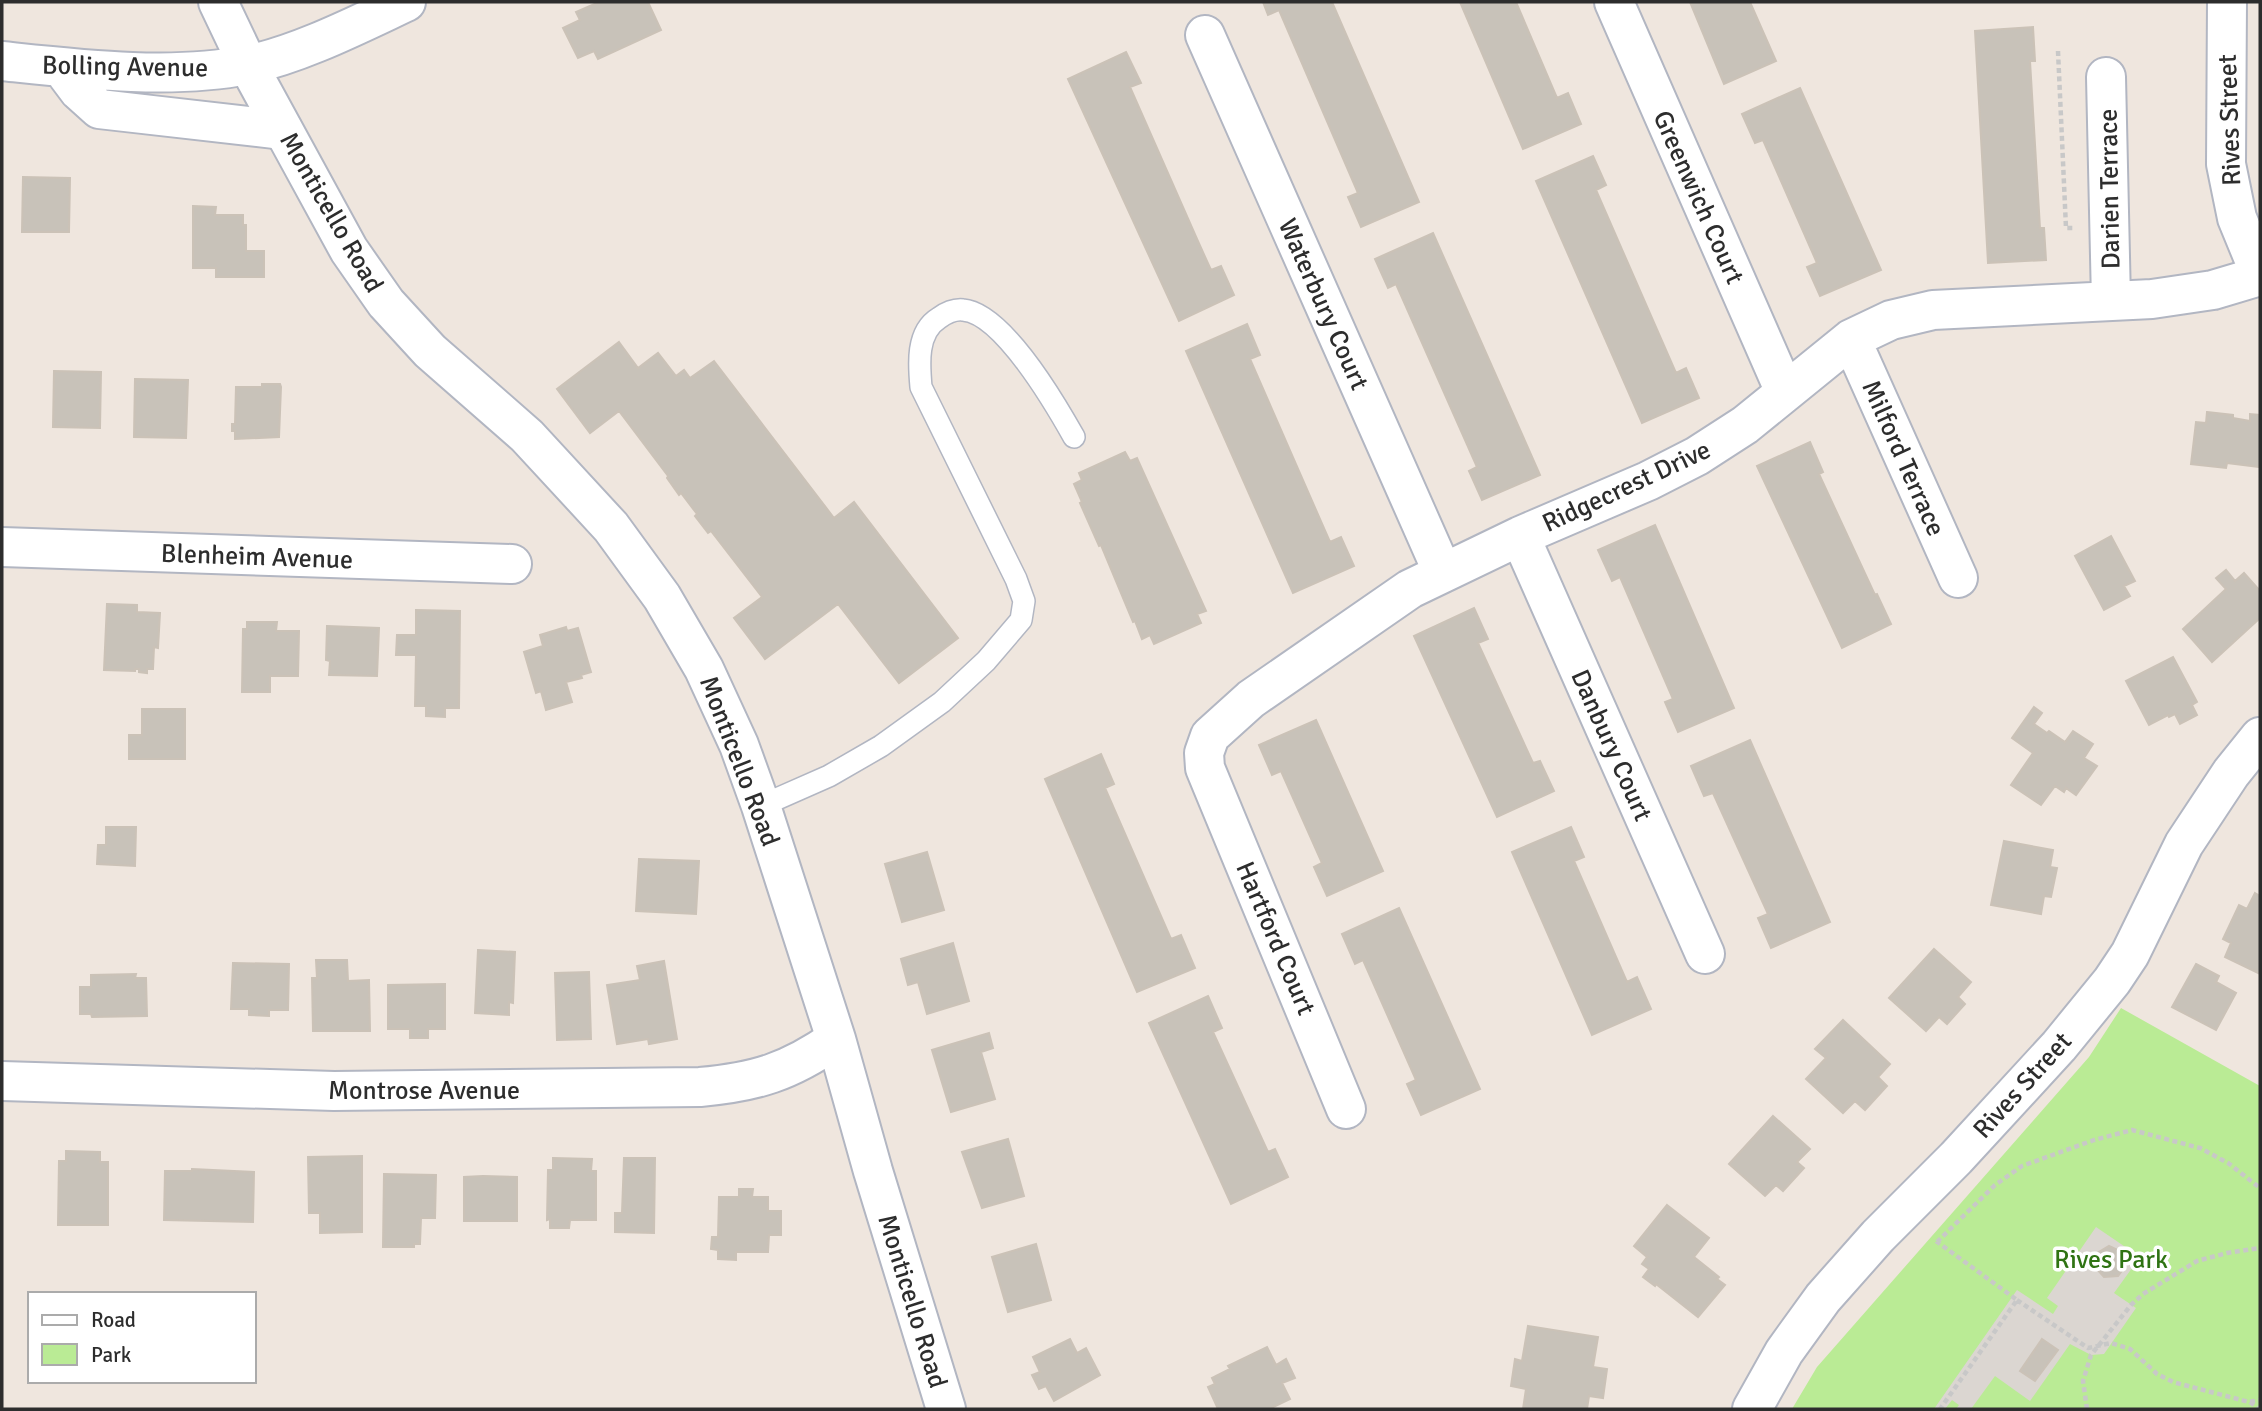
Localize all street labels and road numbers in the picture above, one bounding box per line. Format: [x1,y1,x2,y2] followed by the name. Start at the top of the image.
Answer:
[42,50,208,84] street label: Bolling Avenue
[2212,54,2248,186] street label: Rives Street
[1646,106,1751,289] street label: Greenwich Court
[2093,108,2127,270] street label: Darien Terrace
[272,127,390,298] street label: Monticello Road
[1271,214,1375,395] street label: Waterbury Court
[1854,376,1952,541] street label: Milford Terrace
[1537,434,1716,540] street label: Ridgecrest Drive
[160,538,354,576] street label: Blenheim Avenue
[1563,665,1659,826] street label: Danbury Court
[692,672,786,851] street label: Monticello Road
[1228,857,1322,1020] street label: Hartford Court
[1967,1026,2079,1145] street label: Rives Street
[328,1075,520,1107] street label: Montrose Avenue
[870,1211,954,1392] street label: Monticello Road

